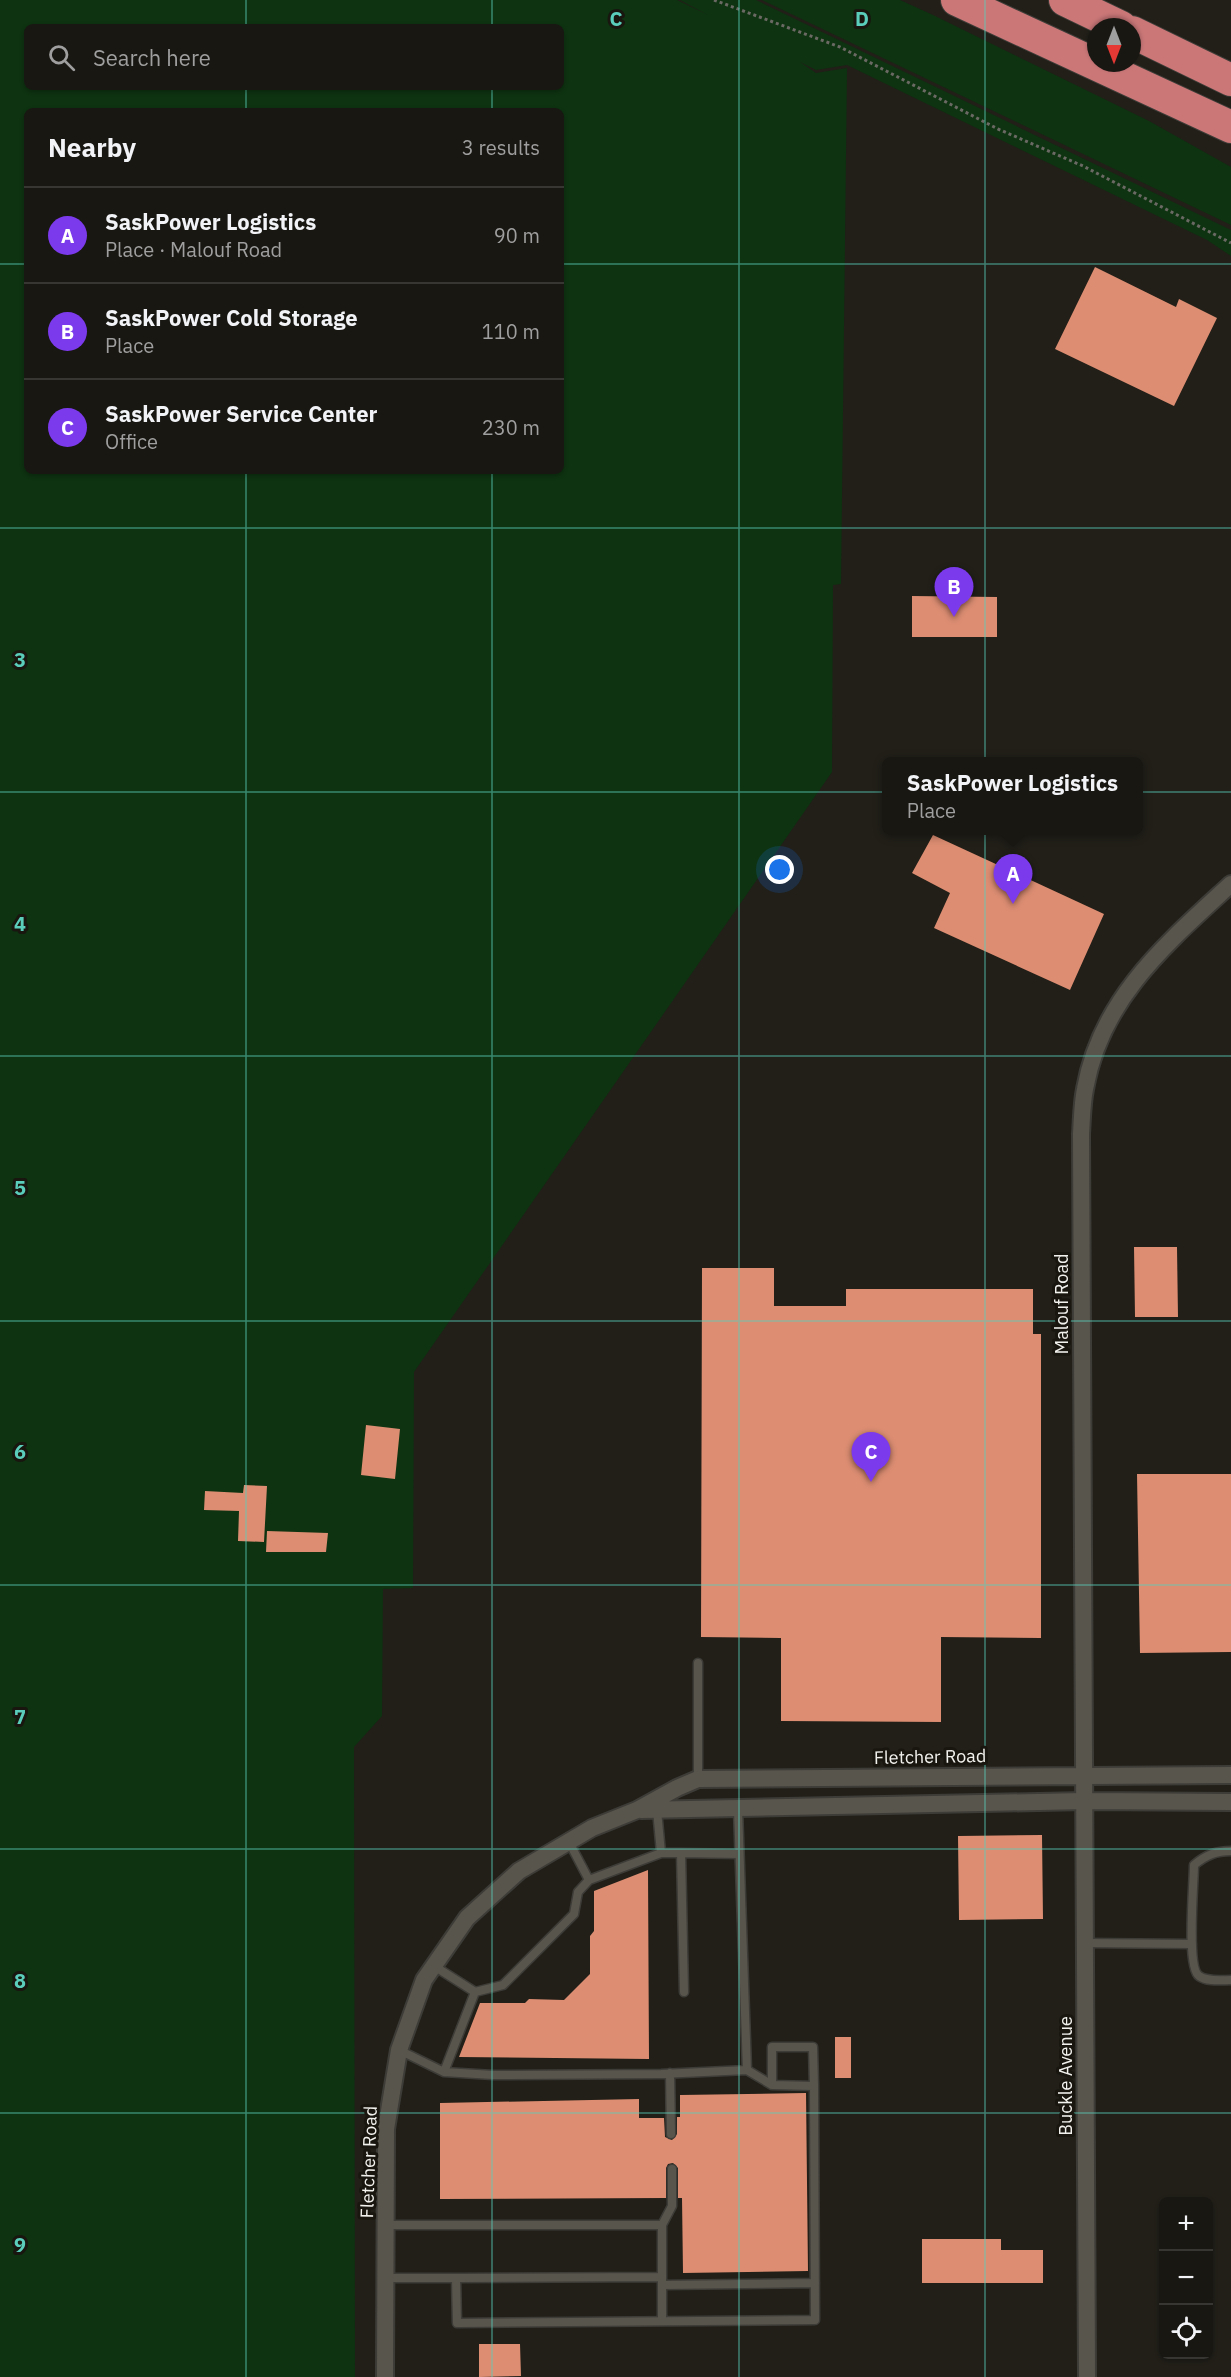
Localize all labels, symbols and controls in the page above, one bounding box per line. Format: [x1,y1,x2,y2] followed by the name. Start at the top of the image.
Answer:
[609,5,623,32] text: C
[855,5,869,32] text: D
[1087,18,1141,72] north arrow
[24,24,564,90] search box
[45,41,78,74] icon: search
[93,43,211,72] text: Search here
[48,130,136,164] text: Nearby
[462,134,540,161] text: 3 results
[105,207,316,236] text: SaskPower Logistics
[61,222,74,249] text: A
[494,222,540,249] text: 90 m
[105,236,282,263] text: Place · Malouf Road
[105,303,358,332] text: SaskPower Cold Storage
[61,318,74,345] text: B
[482,318,540,345] text: 110 m
[105,332,154,359] text: Place
[105,399,377,428] text: SaskPower Service Center
[61,414,74,441] text: C
[482,414,540,441] text: 230 m
[105,428,158,455] text: Office
[934,568,974,617] pin: B
[14,646,26,673] text: 3
[882,757,1143,835] popup
[907,768,1118,797] text: SaskPower Logistics
[907,797,956,824] text: Place
[994,854,1032,904] pin: A
[765,855,794,884] your location
[14,910,26,937] text: 4
[14,1174,26,1201] text: 5
[1050,1254,1073,1354] street label: Malouf Road
[852,1432,890,1482] pin: C
[14,1438,26,1465] text: 6
[14,1703,26,1730] text: 7
[874,1744,986,1769] street label: Fletcher Road
[14,1967,26,1994] text: 8
[1054,2016,1077,2136] street label: Buckle Avenue
[355,2105,382,2219] street label: Fletcher Road
[1159,2197,1213,2359] map controls
[1159,2197,1213,2251] button: +
[14,2231,26,2258] text: 9
[1159,2251,1213,2305] button: −
[1159,2305,1213,2359] button: locate

